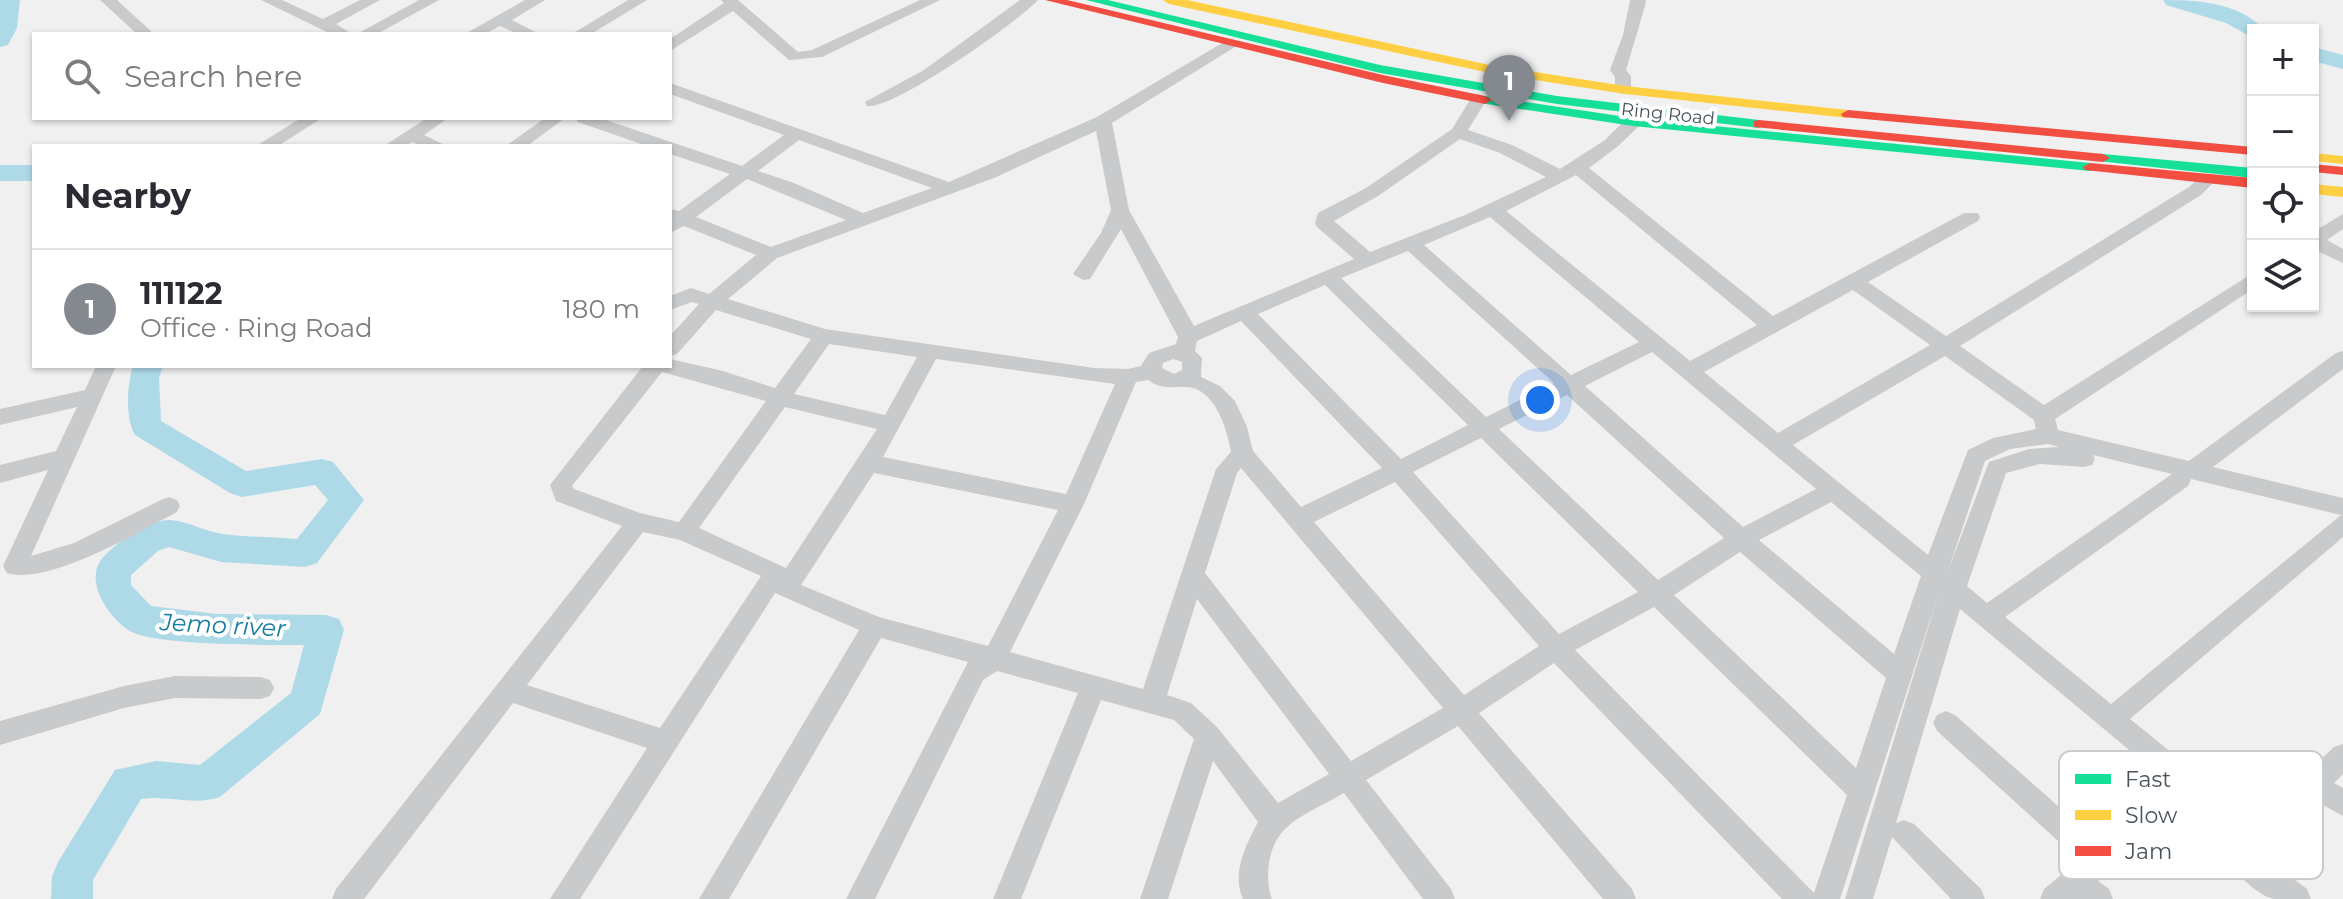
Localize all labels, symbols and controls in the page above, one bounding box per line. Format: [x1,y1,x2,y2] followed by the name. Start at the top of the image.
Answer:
[2247,24,2319,312] map controls
[2247,24,2319,96] button: +
[32,32,672,120] search box
[60,54,104,98] icon: search
[1483,55,1535,121] pin: 1
[124,58,302,95] text: Search here
[2247,96,2319,168] button: −
[1620,98,1716,130] street label: Ring Road
[2247,168,2319,240] button: locate
[64,175,191,217] text: Nearby
[2247,240,2319,312] button: layers
[140,275,222,312] text: 111122
[85,293,95,325] text: 1
[562,293,640,325] text: 180 m
[140,312,373,344] text: Office · Ring Road
[1520,380,1560,420] your location
[158,607,288,643] water label: Jemo river
[2059,751,2323,879] legend
[2125,766,2171,793] text: Fast
[2125,802,2178,829] text: Slow
[2124,838,2172,865] text: Jam

